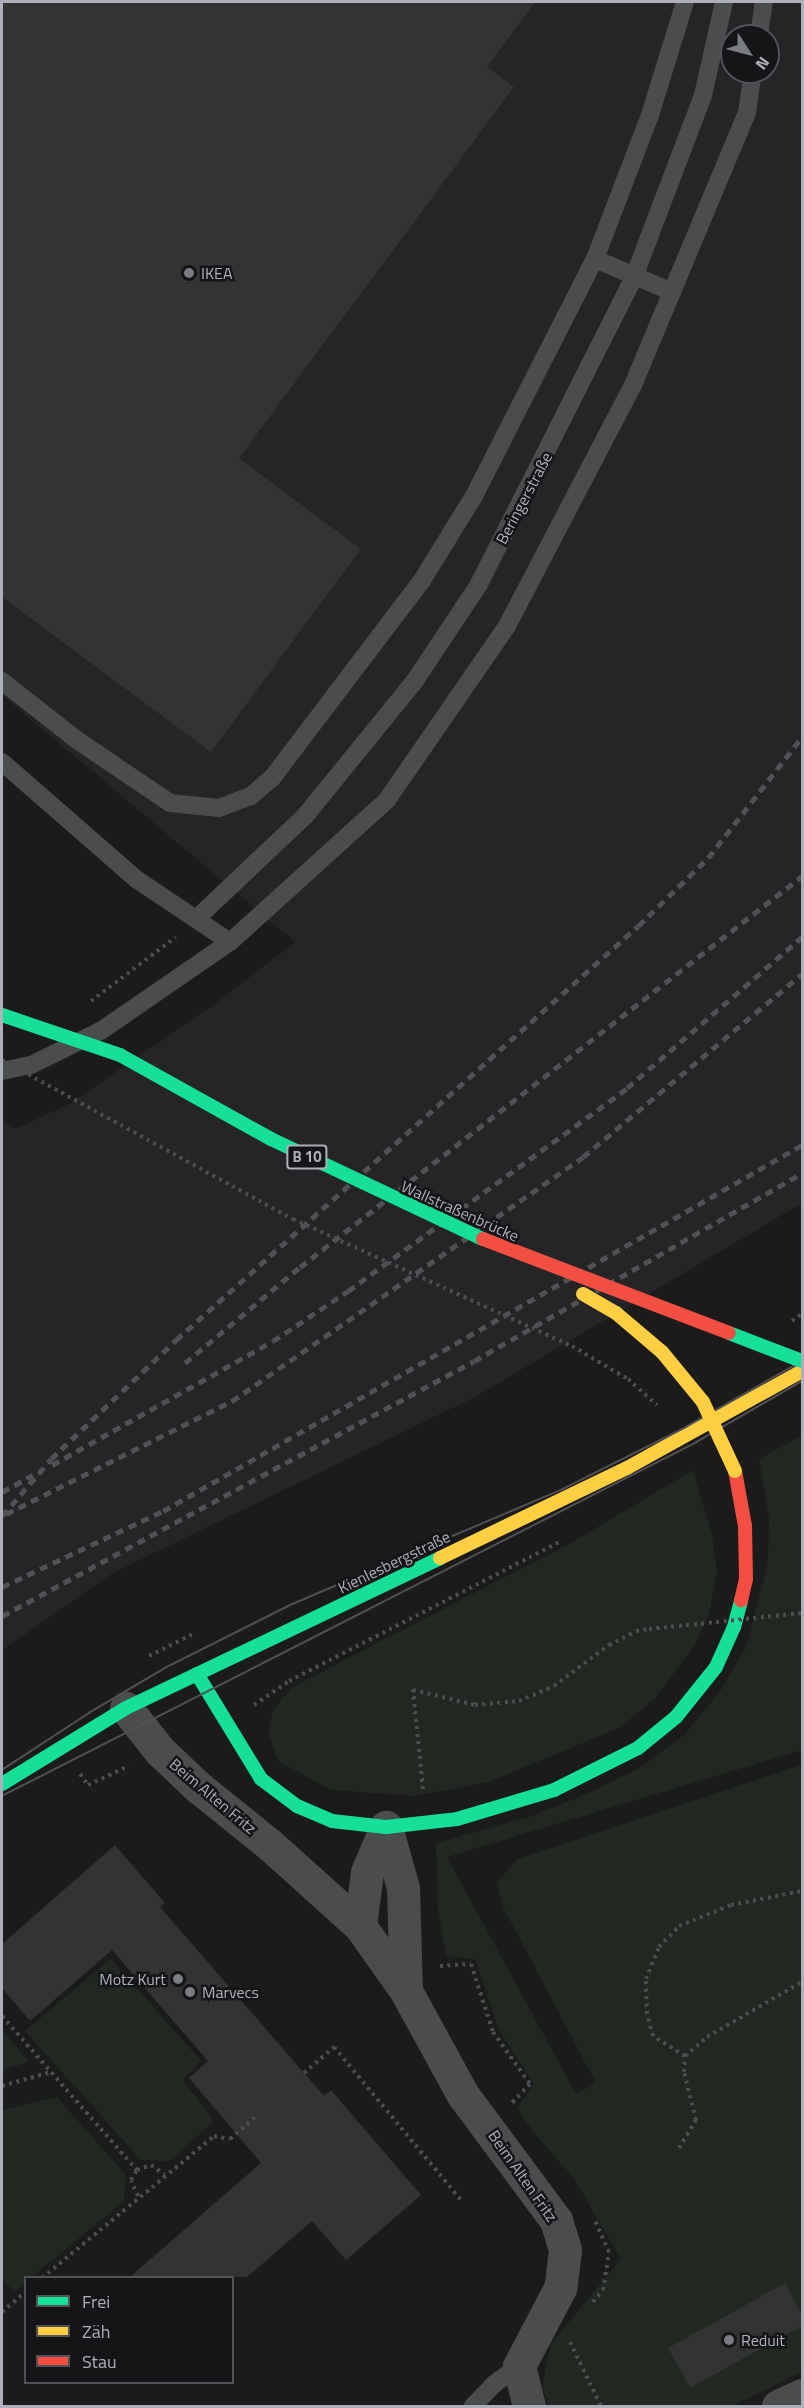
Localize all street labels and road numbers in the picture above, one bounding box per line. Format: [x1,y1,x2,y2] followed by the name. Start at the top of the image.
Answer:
[492,449,556,547] street label: Beringerstraße
[286,1145,328,1169] road number: B 10
[398,1176,522,1246] street label: Wallstraßenbrücke
[335,1527,453,1597] street label: Kienlesbergstraße
[166,1754,260,1838] street label: Beim Alten Fritz
[484,2127,562,2225] street label: Beim Alten Fritz

